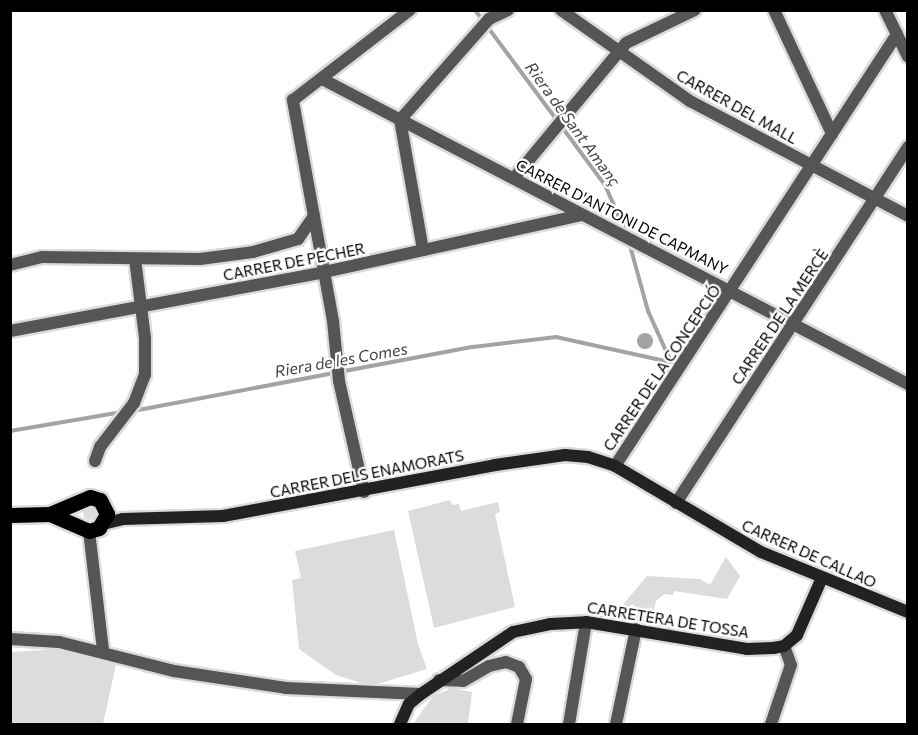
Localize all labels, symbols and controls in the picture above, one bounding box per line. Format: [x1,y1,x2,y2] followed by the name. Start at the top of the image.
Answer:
[522,58,624,190] water label: Riera de Sant Amanç
[673,66,801,148] street label: CARRER DEL MALL
[513,155,731,279] street label: CARRER D'ANTONI DE CAPMANY
[222,239,366,285] street label: CARRER DE PECHER
[728,246,832,388] street label: CARRER DE LA MERCÈ
[600,282,724,454] street label: CARRER DE LA CONCEPCIÓ
[273,339,409,381] water label: Riera de les Comes
[269,446,465,502] street label: CARRER DELS ENAMORATS
[739,516,879,592] street label: CARRER DE CALLAO
[586,598,750,642] street label: CARRETERA DE TOSSA

